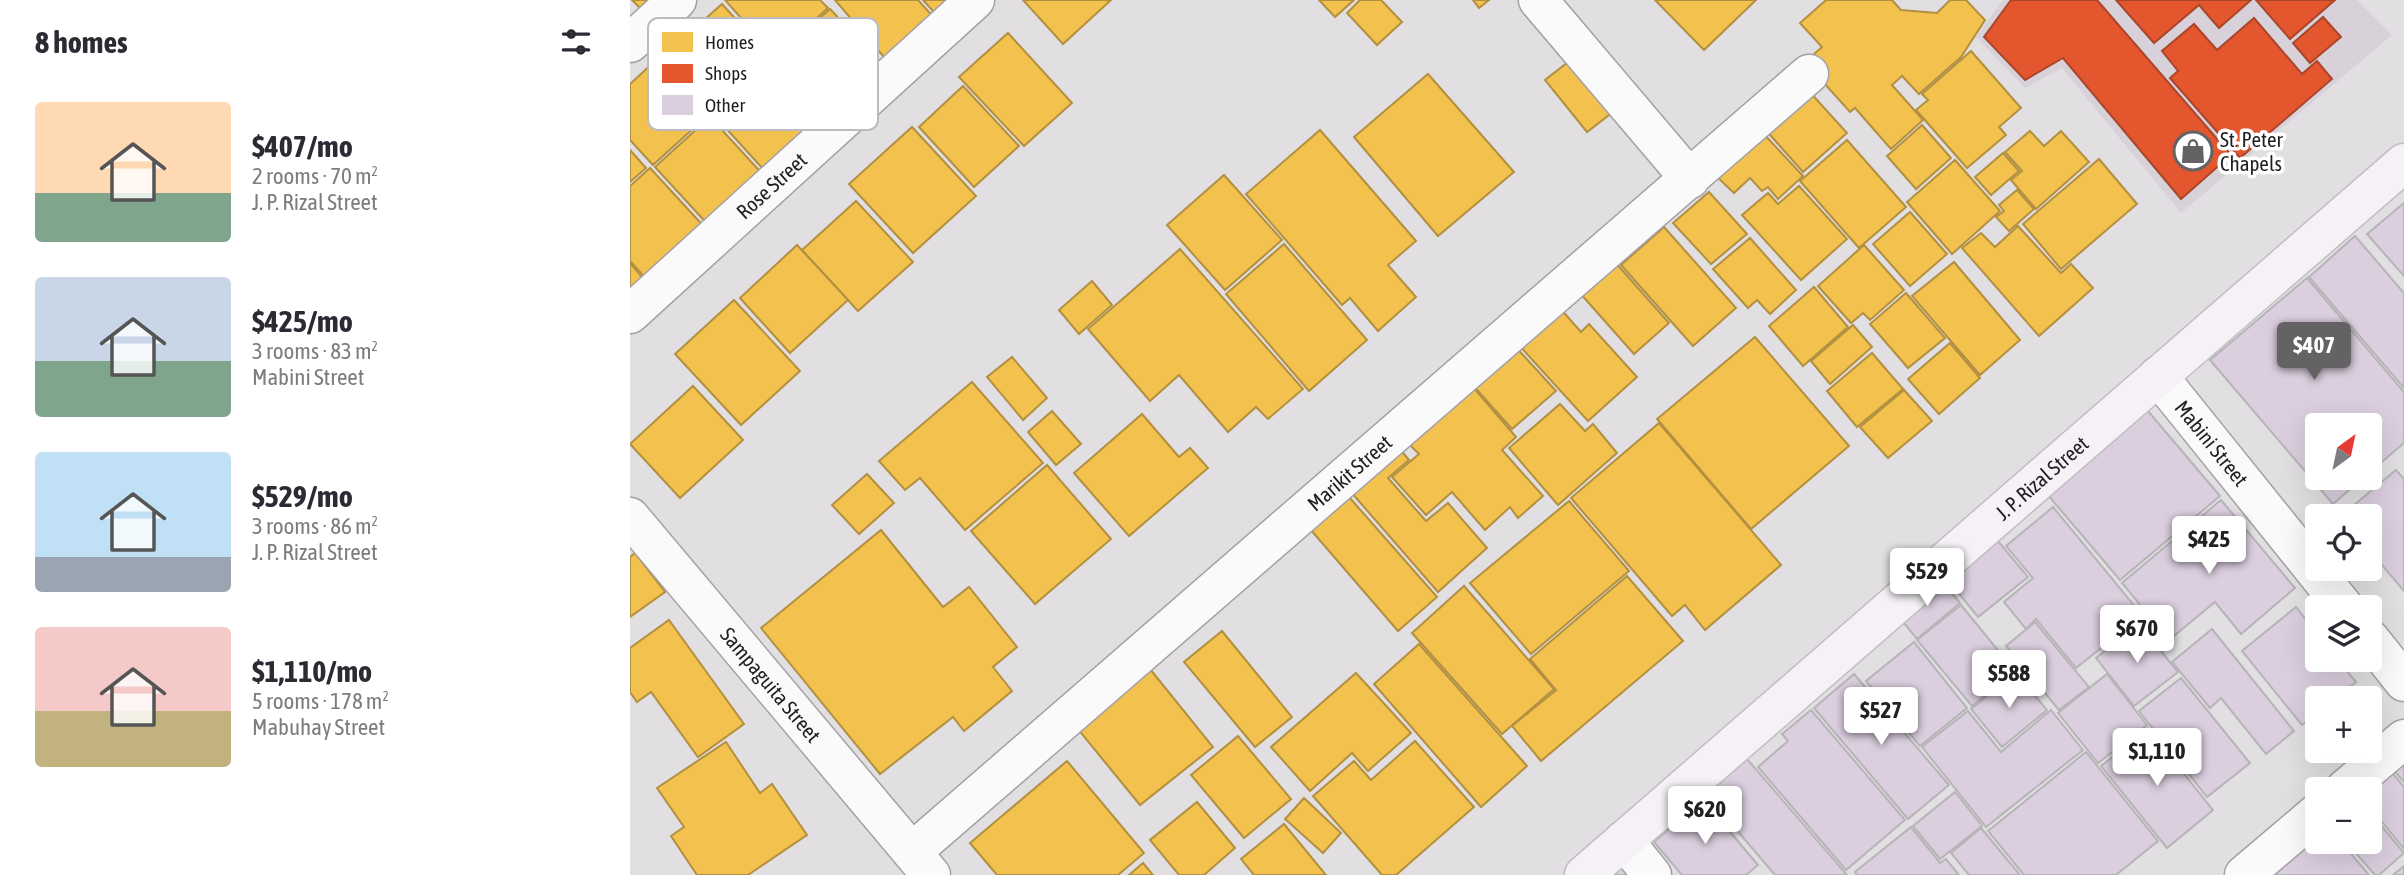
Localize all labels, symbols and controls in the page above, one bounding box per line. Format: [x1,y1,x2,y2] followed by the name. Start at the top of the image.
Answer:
[648,18,878,130] legend
[557,23,595,61] icon: filters
[35,25,128,59] text: 8 homes
[705,31,754,53] text: Homes
[705,62,747,84] text: Shops
[705,94,745,116] text: Other
[2220,127,2283,175] place label: St. Peter Chapels
[252,129,353,163] text: $407/mo
[91,130,175,214] icon: home
[2172,130,2214,172] shop icon: St. Peter Chapels
[731,147,811,223] street label: Rose Street
[252,163,378,189] text: 2 rooms · 70 m²
[252,189,378,215] text: J. P. Rizal Street
[252,304,353,338] text: $425/mo
[91,305,175,389] icon: home
[2273,322,2355,382] pin: $407
[2293,332,2335,358] text: $407
[252,338,378,364] text: 3 rooms · 83 m²
[252,364,364,390] text: Mabini Street
[2170,395,2253,491] street label: Mabini Street
[2305,413,2382,490] north arrow
[2305,413,2382,854] map controls
[1302,430,1396,516] street label: Marikit Street
[1990,431,2093,524] street label: J. P. Rizal Street
[252,479,353,513] text: $529/mo
[91,480,175,564] icon: home
[2305,504,2382,581] button: locate
[252,513,378,539] text: 3 rooms · 86 m²
[2168,516,2250,576] pin: $425
[2188,526,2230,552] text: $425
[252,539,378,565] text: J. P. Rizal Street
[1886,548,1968,608] pin: $529
[1906,558,1948,584] text: $529
[2305,595,2382,672] button: layers
[2096,606,2178,665] pin: $670
[2116,615,2158,641] text: $670
[716,622,826,747] street label: Sampaguita Street
[1968,650,2050,710] pin: $588
[252,654,372,688] text: $1,110/mo
[91,655,175,739] icon: home
[1988,660,2030,686] text: $588
[2305,686,2382,763] button: +
[252,688,389,714] text: 5 rooms · 178 m²
[1840,688,1922,747] pin: $527
[1860,697,1902,723] text: $527
[252,714,385,740] text: Mabuhay Street
[2100,728,2214,788] pin: $1,110
[2129,738,2186,764] text: $1,110
[2305,777,2382,854] button: −
[1664,786,1746,846] pin: $620
[1684,796,1726,822] text: $620

